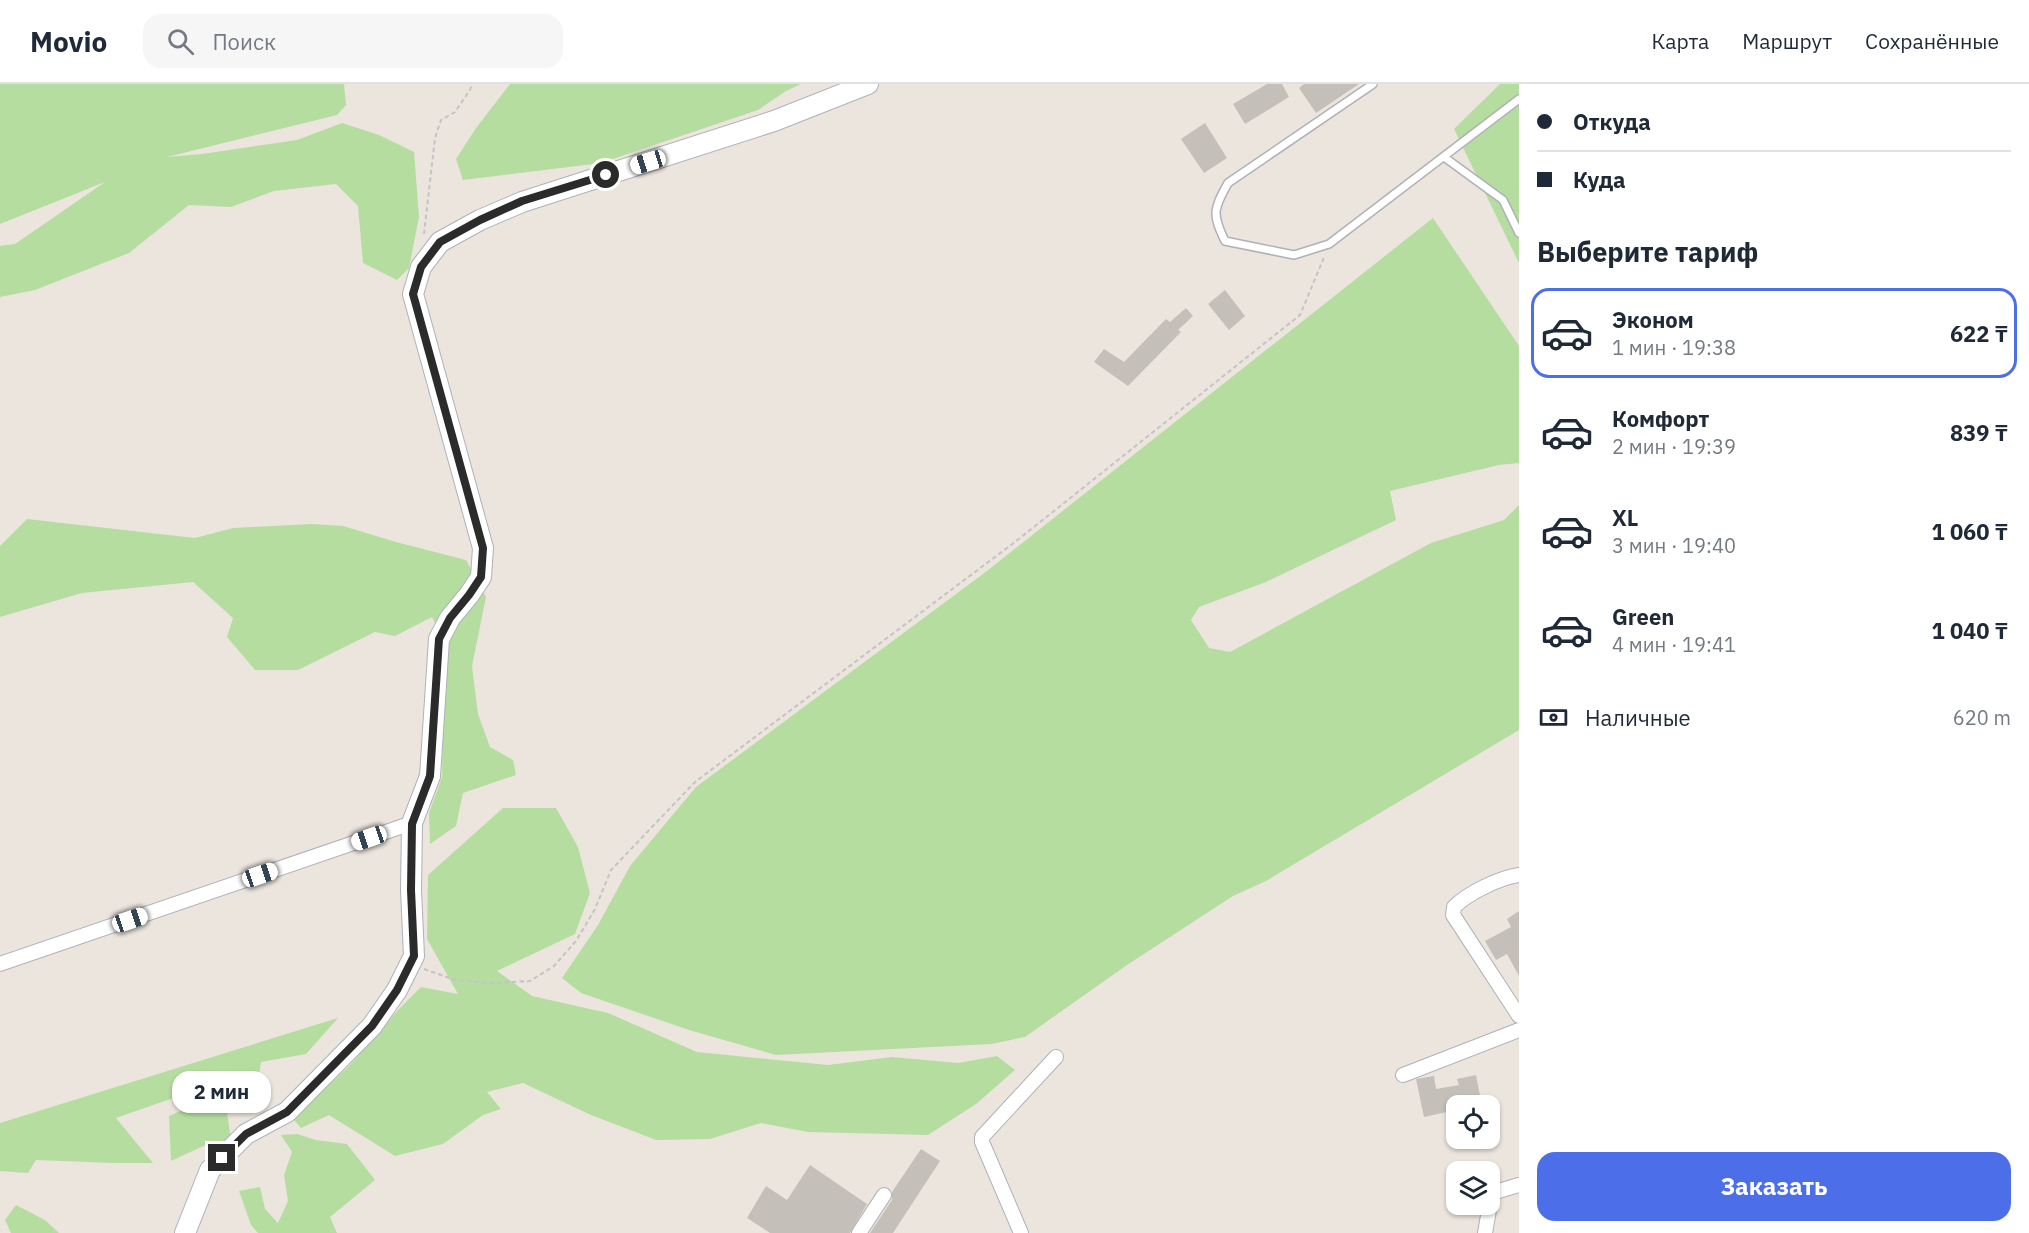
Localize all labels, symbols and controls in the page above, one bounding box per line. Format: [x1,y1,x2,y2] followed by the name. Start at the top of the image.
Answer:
[143,14,563,68] search box
[30,23,107,60] text: Movio
[164,25,197,58] icon: search
[212,27,276,56] text: Поиск
[1651,27,1709,55] text: Карта
[1742,27,1832,55] text: Маршрут
[1865,27,1999,55] text: Сохранённые
[1573,107,1651,136] text: Откуда
[628,148,668,176] car
[592,161,619,188] route start
[1573,165,1626,194] text: Куда
[1537,234,1758,269] text: Выберите тариф
[1612,305,1694,334] text: Эконом
[1540,306,1594,360] icon: car
[1950,319,2008,348] text: 622 ₸
[1612,334,1736,361] text: 1 мин · 19:38
[1612,404,1709,433] text: Комфорт
[1540,405,1594,459] icon: car
[1950,418,2008,447] text: 839 ₸
[1612,433,1736,460] text: 2 мин · 19:39
[1612,503,1638,532] text: XL
[1540,504,1594,558] icon: car
[1932,517,2008,546] text: 1 060 ₸
[1612,532,1736,559] text: 3 мин · 19:40
[1612,602,1674,631] text: Green
[1540,603,1594,657] icon: car
[1932,616,2008,645] text: 1 040 ₸
[1612,631,1736,658] text: 4 мин · 19:41
[1537,701,1570,734] icon: cash
[1585,703,1691,732] text: Наличные
[1953,704,2011,731] text: 620 m
[349,824,389,852] car
[240,861,280,889] car
[110,906,150,934] car
[172,1071,272,1113] callout: 2 мин
[194,1078,249,1105] text: 2 мин
[1446,1095,1500,1215] map controls
[1446,1095,1500,1149] button: locate
[208,1144,235,1171] route end
[1537,1152,2011,1221] button: Заказать
[1446,1161,1500,1215] button: layers

